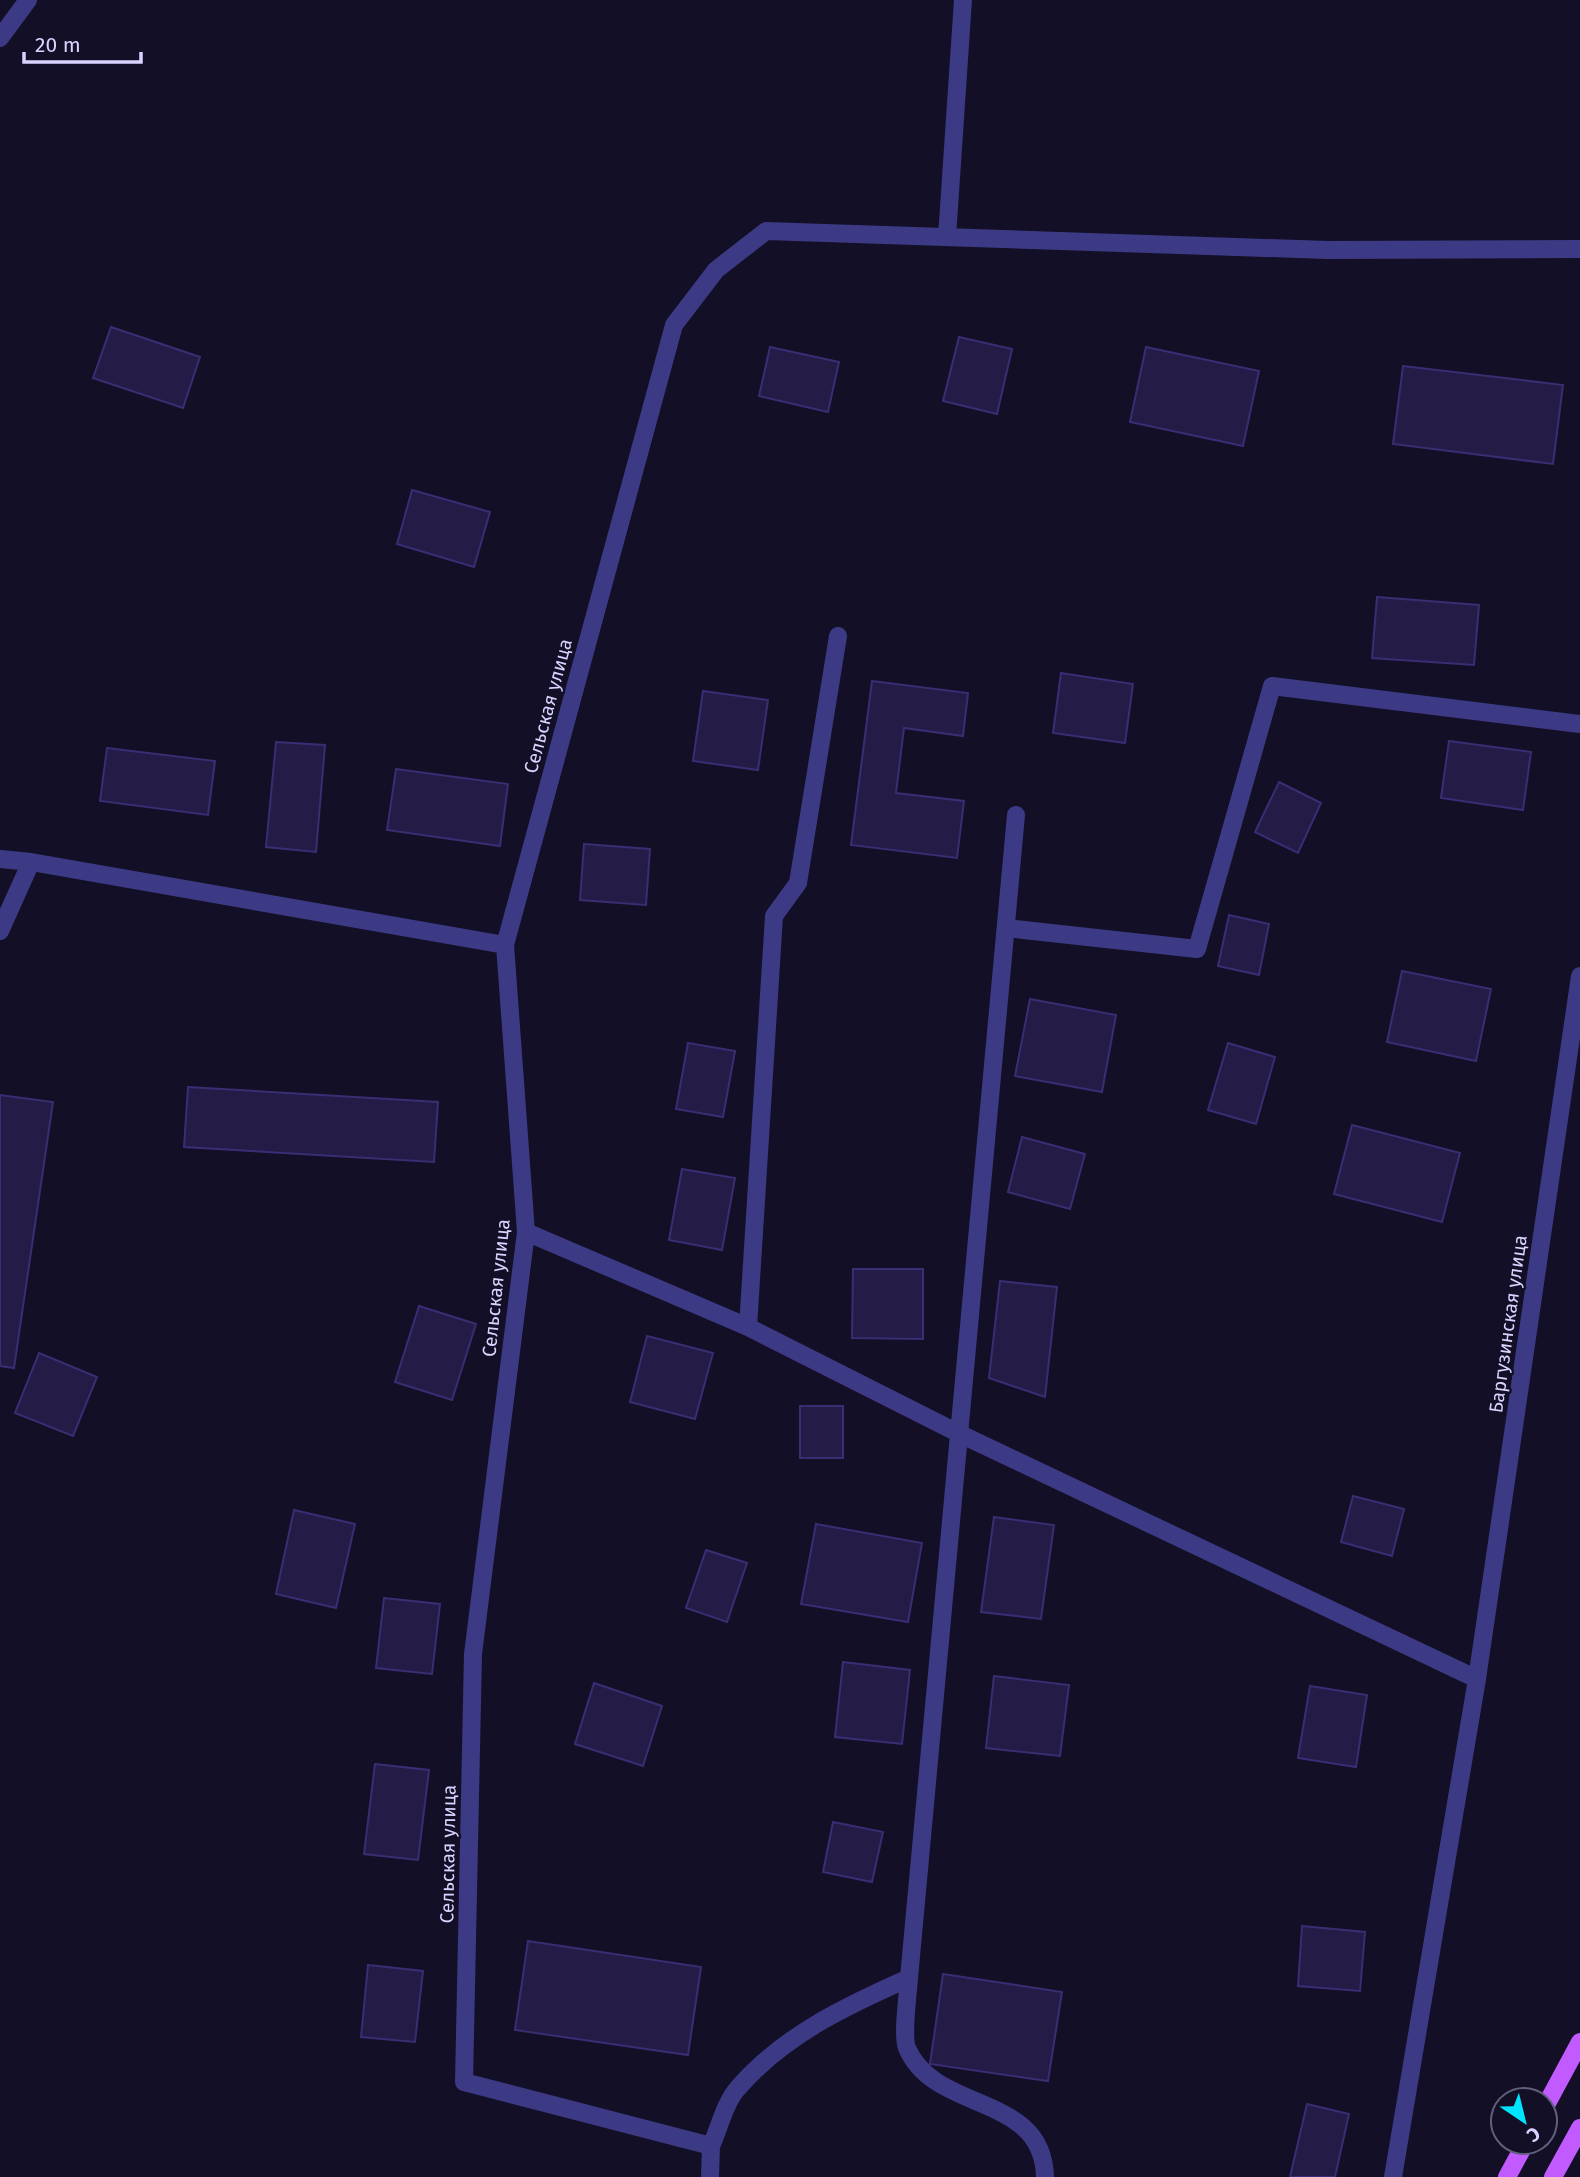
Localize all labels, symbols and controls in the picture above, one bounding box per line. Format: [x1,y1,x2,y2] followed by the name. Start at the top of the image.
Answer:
[24,21,142,65] scale bar
[35,32,81,58] text: 20 m
[519,636,577,776] street label: Сельская улица
[477,1218,515,1358] street label: Сельская улица
[1484,1233,1532,1415] street label: Баргузинская улица
[435,1785,461,1923] street label: Сельская улица
[1489,2086,1559,2156] north arrow
[1522,2122,1545,2147] text: С

